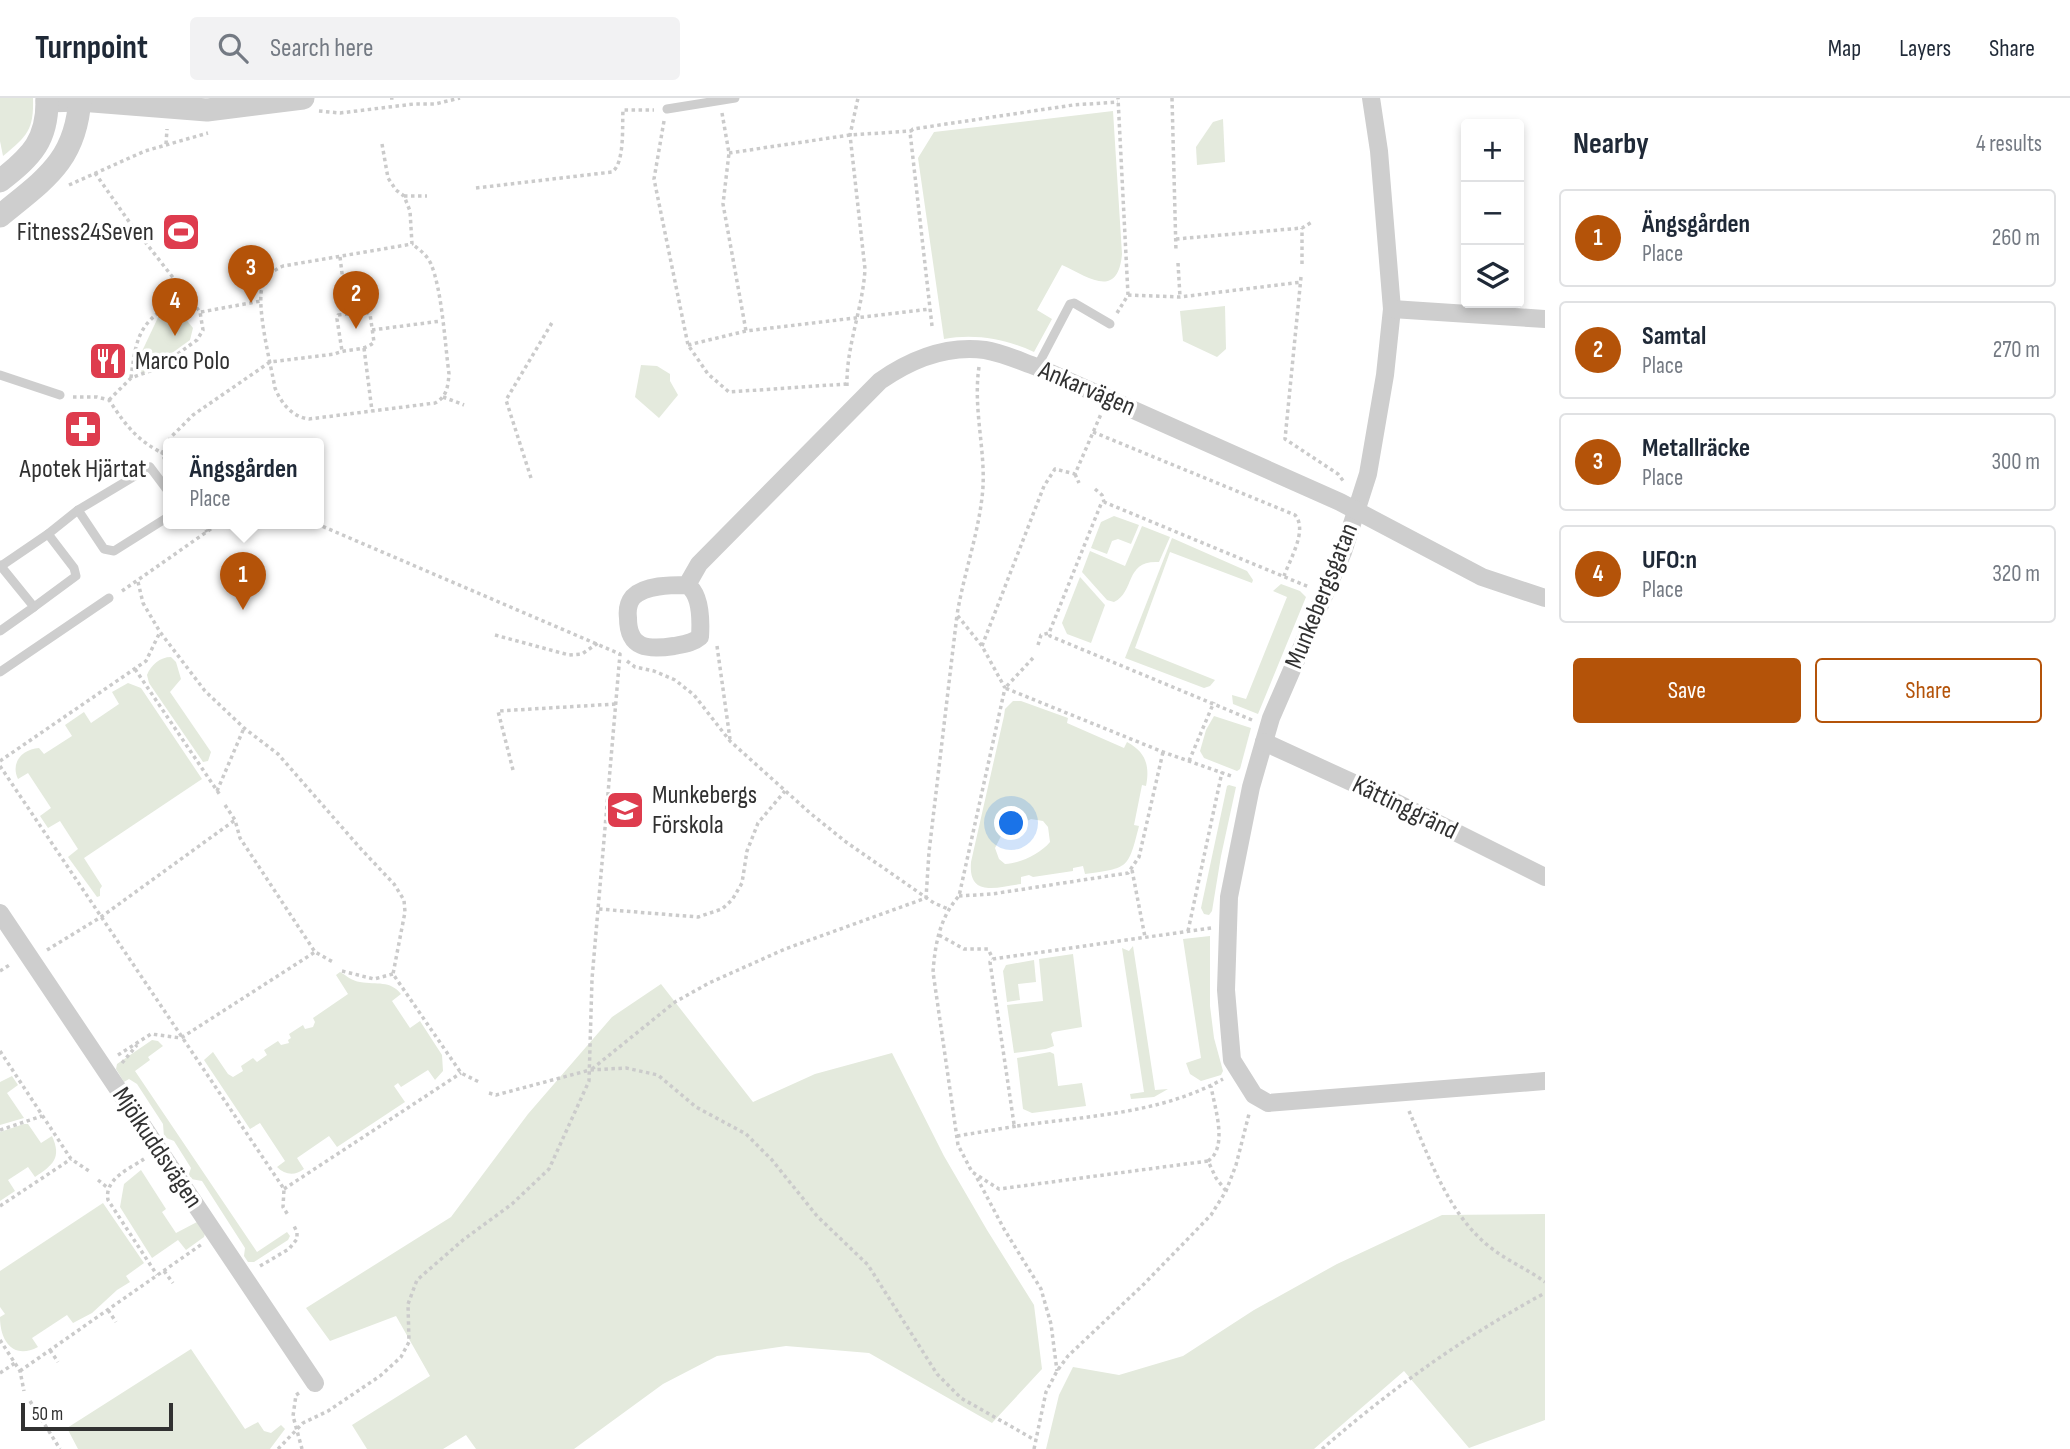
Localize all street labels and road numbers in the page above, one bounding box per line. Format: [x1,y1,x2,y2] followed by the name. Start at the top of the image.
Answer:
[1033,354,1140,423] street label: Ankarvägen
[1279,519,1365,673] street label: Munkebergsgatan
[1347,769,1463,847] street label: Kättinggränd
[105,1082,209,1214] street label: Mjölkuddsvägen

